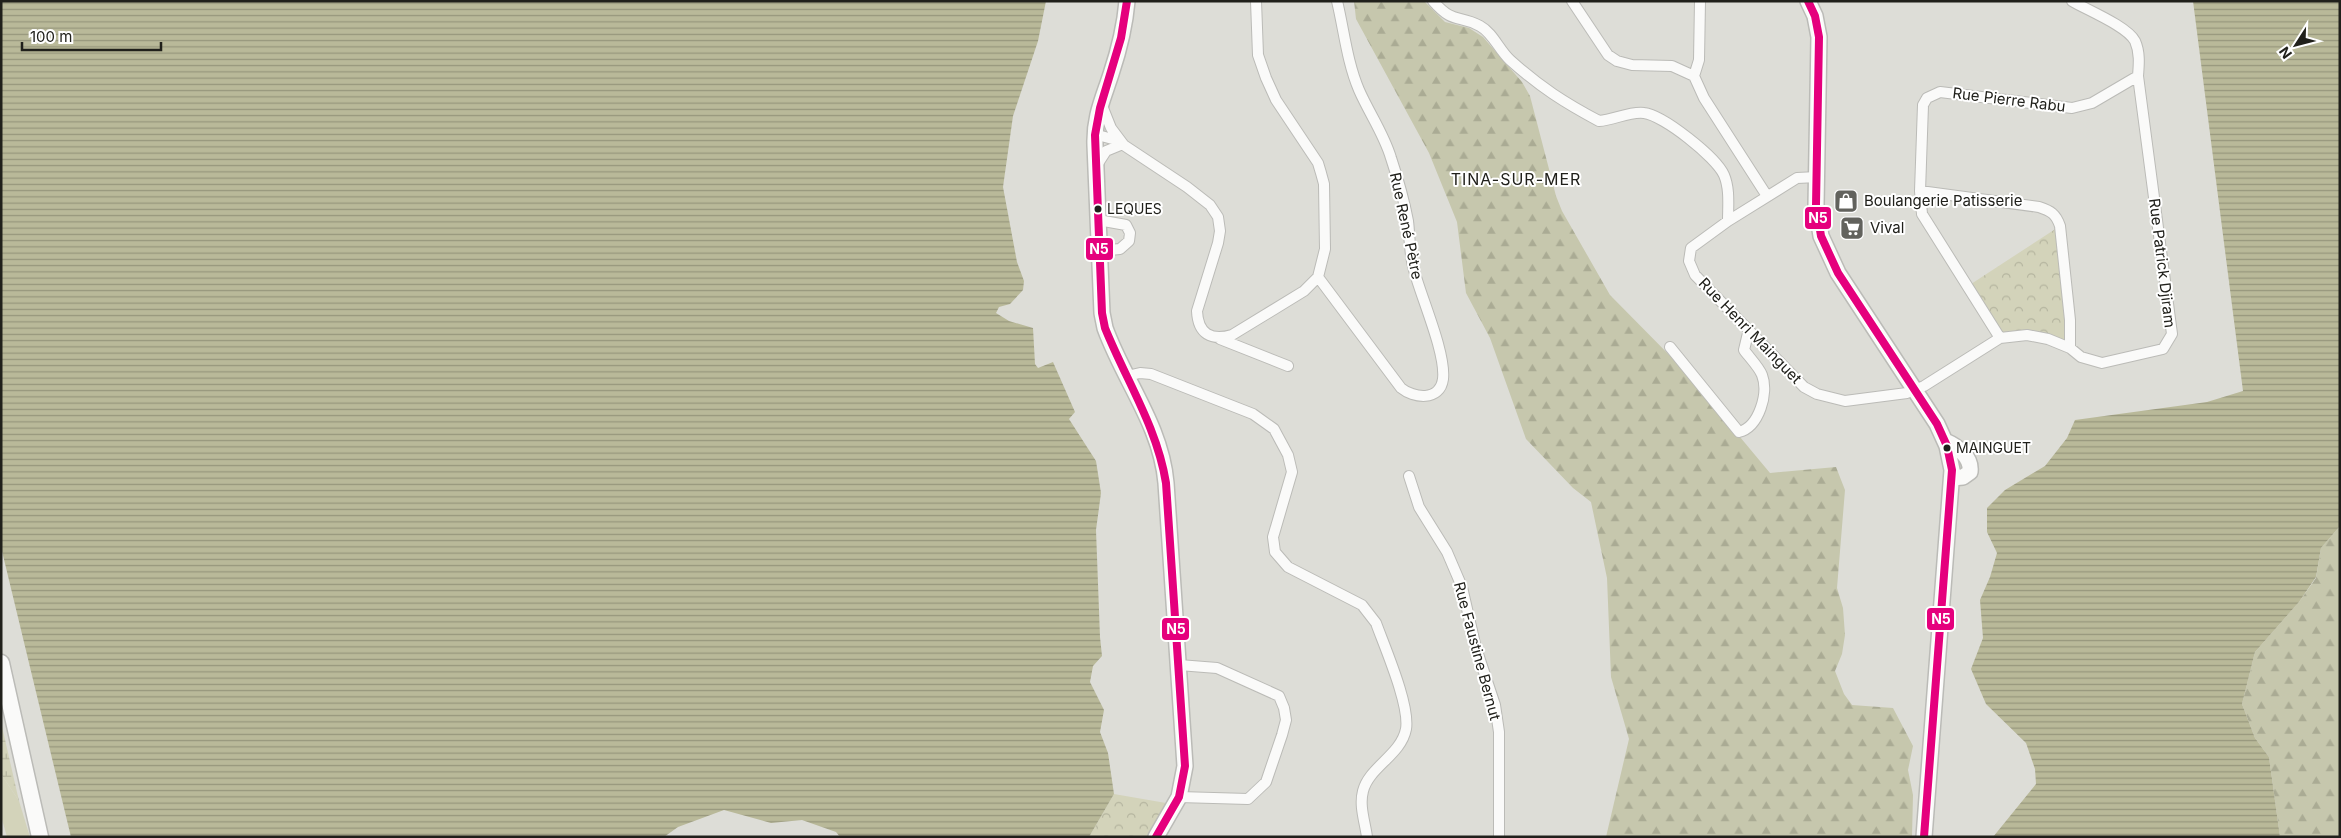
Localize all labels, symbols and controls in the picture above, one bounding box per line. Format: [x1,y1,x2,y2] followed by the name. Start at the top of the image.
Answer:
[22,20,161,52] scale bar
[2271,20,2321,70] north arrow
[30,27,72,46] text: 100 m
[2275,44,2295,62] text: N
[1951,83,2067,116] street label: Rue Pierre Rabu
[1451,169,1581,189] district label: TINA-SUR-MER
[1386,171,1427,281] street label: Rue René Pètre
[1833,188,1859,214] shop icon: Boulangerie Patisserie
[1864,191,2022,210] place label: Boulangerie Patisserie
[2145,197,2180,329] street label: Rue Patrick Djiram
[1107,200,1162,217] place label: LEQUES
[1093,204,1103,214] marker: LEQUES
[1804,206,1832,230] line badge: N5
[1808,209,1828,226] text: N5
[1839,215,1865,241] supermarket icon: Vival
[1870,218,1904,237] place label: Vival
[1085,237,1114,261] line badge: N5
[1089,240,1109,257] text: N5
[1695,274,1806,388] street label: Rue Henri Mainguet
[1956,439,2031,456] place label: MAINGUET
[1942,443,1952,453] marker: MAINGUET
[1450,580,1505,722] street label: Rue Faustine Bernut
[1926,607,1955,631] line badge: N5
[1931,610,1951,627] text: N5
[1161,617,1190,641] line badge: N5
[1166,620,1186,637] text: N5

